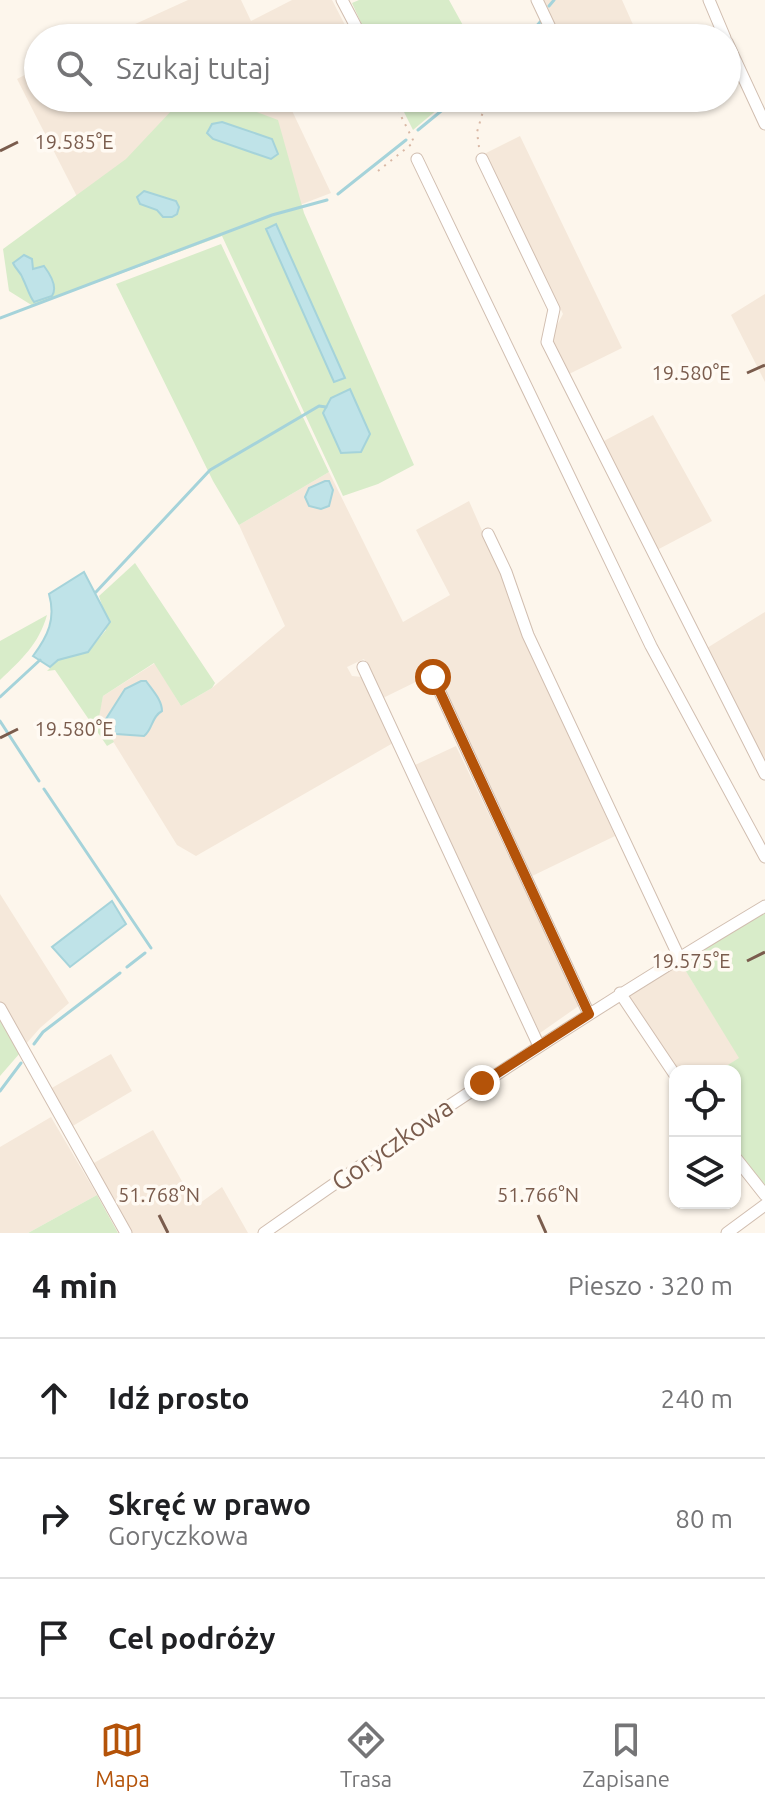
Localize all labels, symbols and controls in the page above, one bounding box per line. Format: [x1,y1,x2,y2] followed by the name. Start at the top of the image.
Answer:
[24,24,741,112] search box
[52,46,96,90] icon: search
[116,51,271,85] text: Szukaj tutaj
[35,130,114,153] text: 19.585°E
[652,361,731,384] text: 19.580°E
[415,659,451,695] route start
[35,717,114,740] text: 19.580°E
[652,949,731,972] text: 19.575°E
[464,1065,500,1101] route end
[669,1065,741,1209] map controls
[669,1065,741,1137] button: locate
[326,1092,458,1196] street label: Goryczkowa
[669,1137,741,1209] button: layers
[118,1183,200,1206] text: 51.768°N
[497,1183,579,1206] text: 51.766°N
[32,1266,118,1304] text: 4 min
[568,1271,733,1300] text: Pieszo · 320 m
[32,1376,76,1420] icon: ahead
[108,1381,250,1415] text: Idź prosto
[661,1384,733,1413] text: 240 m
[108,1487,311,1521] text: Skręć w prawo
[32,1496,76,1540] icon: right
[675,1504,733,1533] text: 80 m
[108,1521,249,1550] text: Goryczkowa
[32,1616,76,1660] icon: arrive
[108,1621,275,1655] text: Cel podróży
[95,1718,150,1791] tab: Mapa
[340,1718,392,1791] tab: Trasa
[582,1718,670,1791] tab: Zapisane

